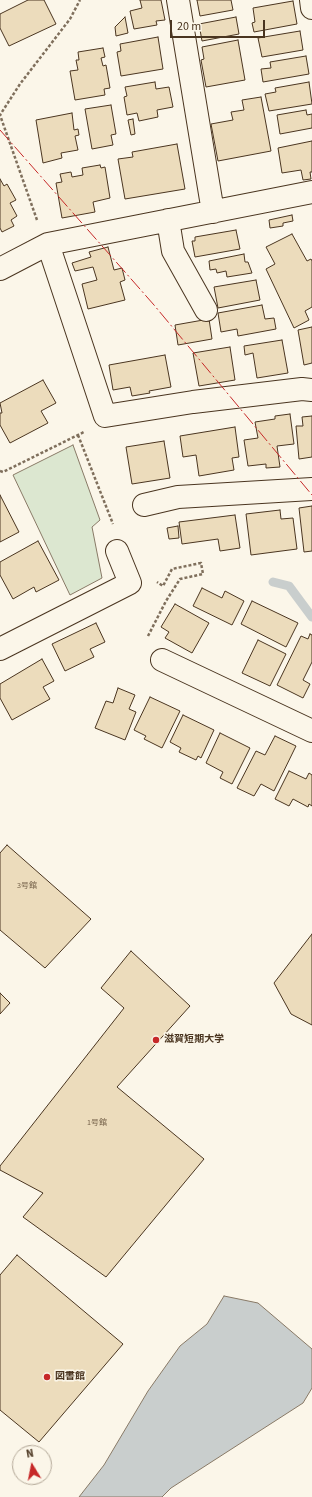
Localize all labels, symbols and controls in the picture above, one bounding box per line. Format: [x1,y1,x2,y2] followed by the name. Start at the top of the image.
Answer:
[172,12,267,38] scale bar
[177,18,201,35] text: 20 m
[17,881,37,891] house number: 3号館
[164,1034,224,1046] place label: 滋賀短期大学
[151,1035,161,1045] marker: 滋賀短期大学
[87,1118,107,1128] house number: 1号館
[55,1371,85,1383] place label: 図書館
[42,1372,52,1382] marker: 図書館
[12,1445,52,1485] north arrow
[25,1446,35,1462] text: N

